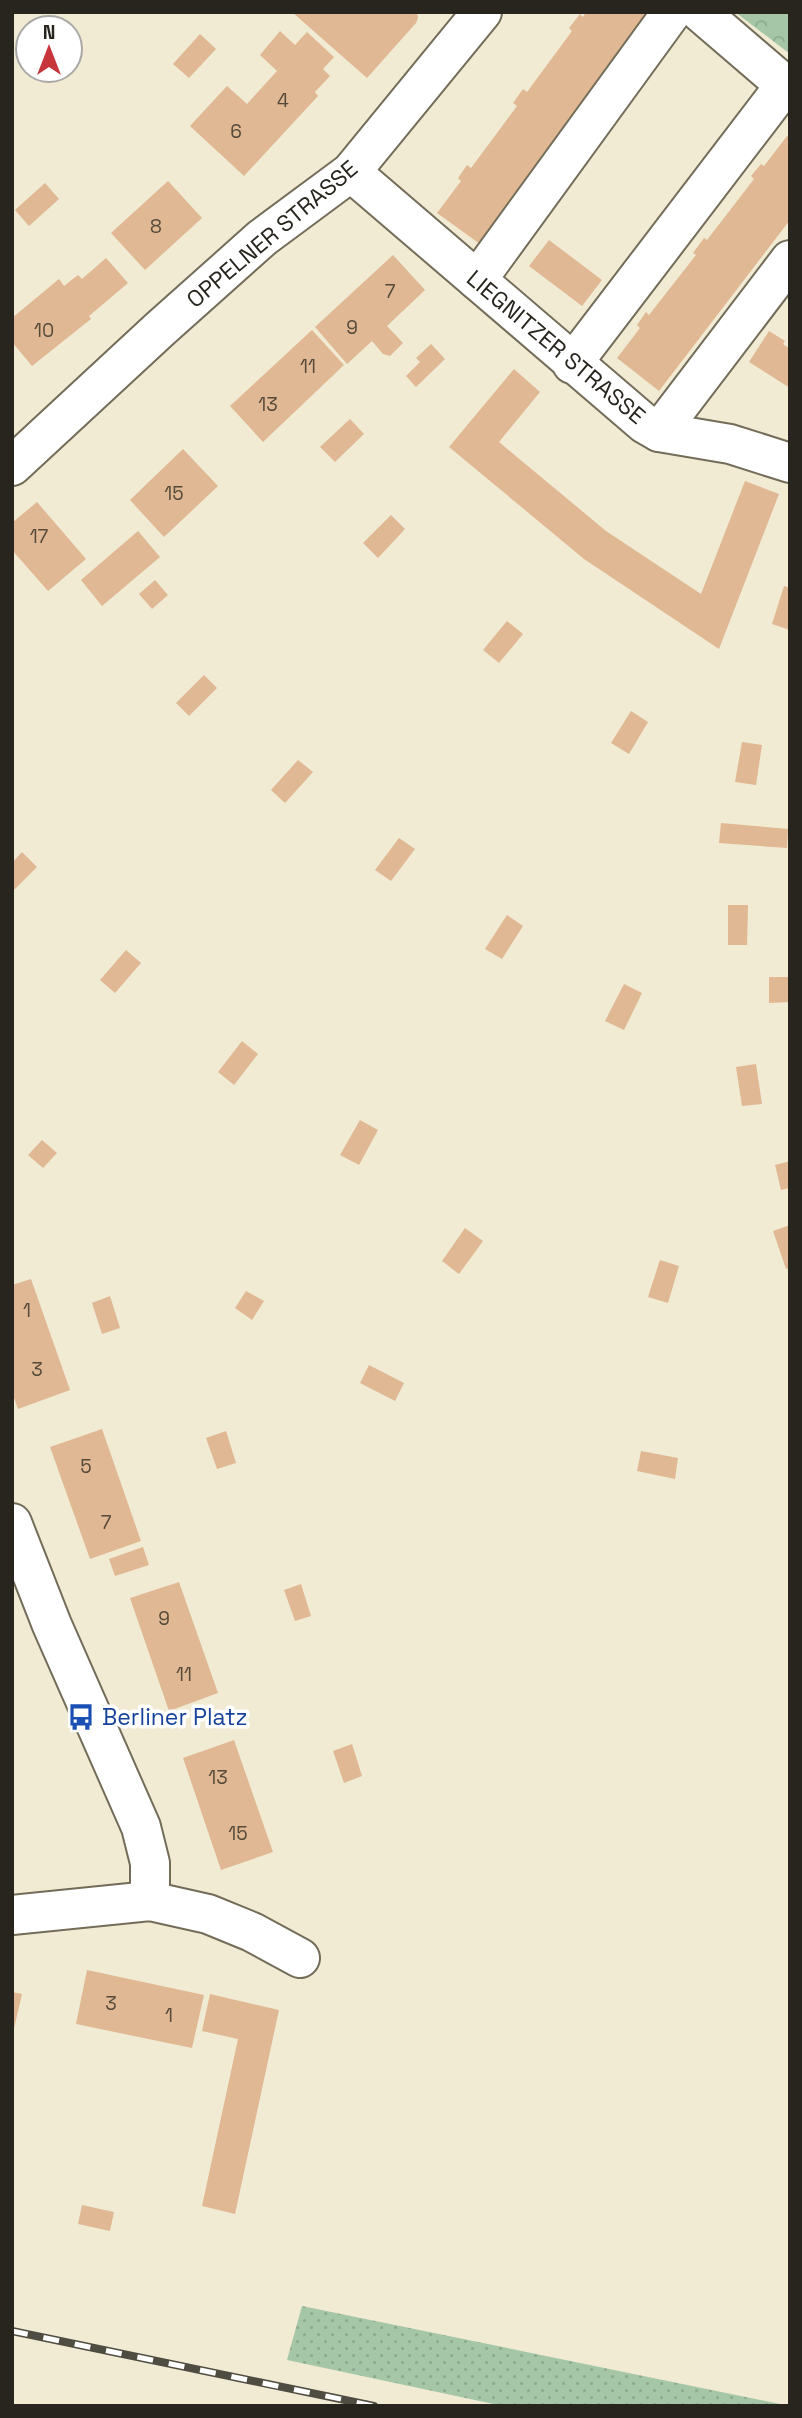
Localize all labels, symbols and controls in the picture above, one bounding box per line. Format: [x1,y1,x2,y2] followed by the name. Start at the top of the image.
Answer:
[14,14,84,84] north arrow
[43,20,55,45] text: N
[277,88,289,113] house number: 4
[230,119,242,144] house number: 6
[180,154,364,314] street label: OPPELNER STRASSE
[150,214,162,239] house number: 8
[460,263,652,431] street label: LIEGNITZER STRASSE
[385,279,396,304] house number: 7
[346,315,358,340] house number: 9
[34,318,54,343] house number: 10
[300,354,316,379] house number: 11
[258,392,278,417] house number: 13
[164,481,184,506] house number: 15
[30,524,49,549] house number: 17
[23,1298,31,1323] house number: 1
[31,1357,43,1382] house number: 3
[80,1454,92,1479] house number: 5
[101,1510,112,1535] house number: 7
[158,1606,170,1631] house number: 9
[176,1662,192,1687] house number: 11
[66,1702,96,1732] bus stop icon: Berliner Platz
[102,1702,248,1732] place label: Berliner Platz
[208,1765,228,1790] house number: 13
[228,1821,248,1846] house number: 15
[105,1991,117,2016] house number: 3
[165,2003,173,2028] house number: 1

